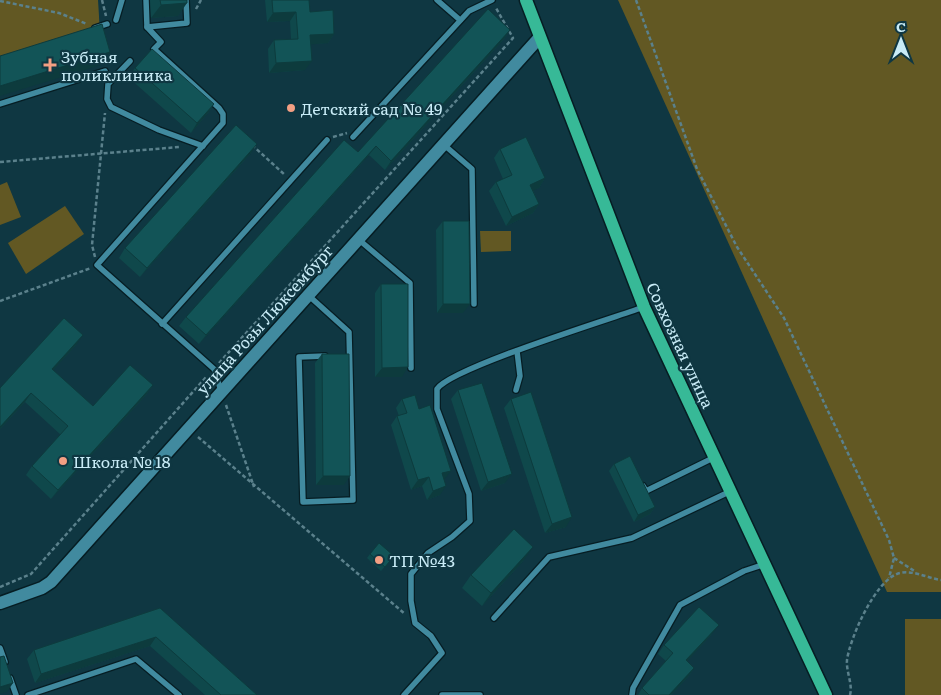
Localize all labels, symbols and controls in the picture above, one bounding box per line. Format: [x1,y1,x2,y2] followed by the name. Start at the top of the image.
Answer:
[876,15,926,65] north arrow
[896,16,906,36] text: С
[61,44,173,86] place label: Зубная поликлиника
[43,58,57,72] marker: Зубная поликлиника
[301,96,442,120] place label: Детский сад № 49
[285,102,297,114] marker: Детский сад № 49
[190,239,338,399] street label: улица Розы Люксембург
[641,278,721,412] street label: Совхозная улица
[73,449,171,473] place label: Школа № 18
[57,455,69,467] marker: Школа № 18
[389,548,455,572] place label: ТП №43
[373,554,385,566] marker: ТП №43

